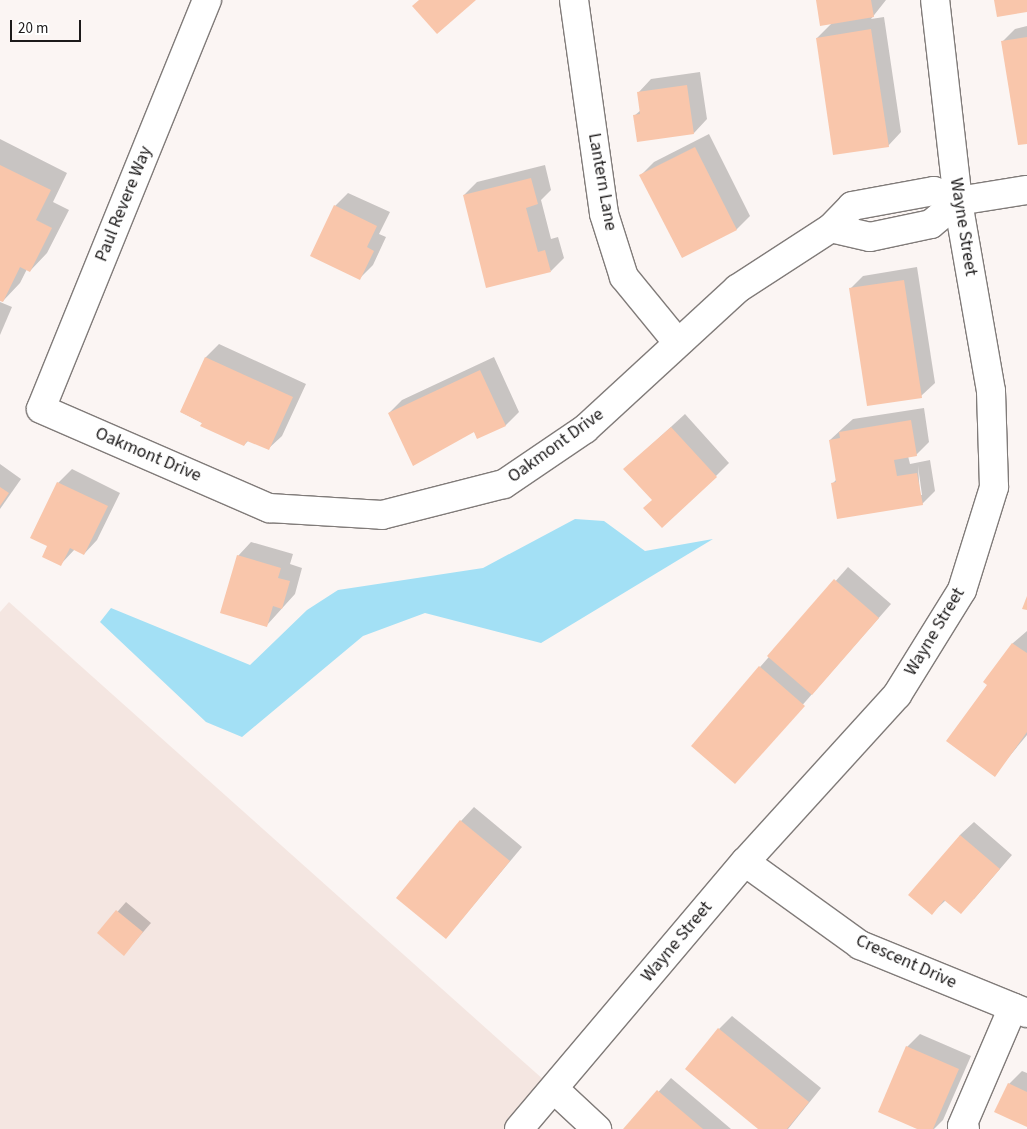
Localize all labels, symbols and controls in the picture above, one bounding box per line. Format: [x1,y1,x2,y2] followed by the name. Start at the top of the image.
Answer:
[12,10,84,42] scale bar
[18,18,48,39] text: 20 m
[583,132,621,232] street label: Lantern Lane
[91,143,157,265] street label: Paul Revere Way
[945,177,981,277] street label: Wayne Street
[504,404,608,488] street label: Oakmont Drive
[92,423,204,487] street label: Oakmont Drive
[900,584,970,680] street label: Wayne Street
[637,897,717,987] street label: Wayne Street
[852,930,960,994] street label: Crescent Drive

